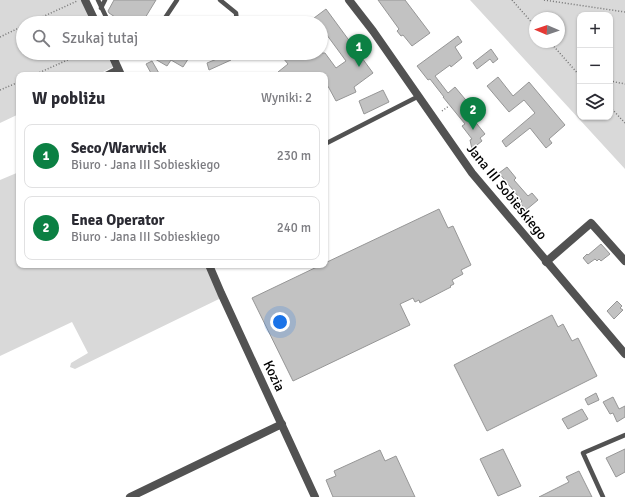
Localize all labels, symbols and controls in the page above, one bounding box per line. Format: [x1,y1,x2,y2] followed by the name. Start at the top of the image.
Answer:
[529,12,565,48] north arrow
[577,12,613,120] map controls
[577,12,613,48] button: +
[16,16,328,60] search box
[30,27,52,49] icon: search
[62,29,138,47] text: Szukaj tutaj
[346,34,372,67] pin: 1
[577,48,613,84] button: −
[577,84,613,120] button: layers
[32,88,105,109] text: W pobliżu
[261,90,312,106] text: Wyniki: 2
[460,97,486,130] pin: 2
[71,139,167,157] text: Seco/Warwick
[463,141,551,243] street label: Jana III Sobieskiego
[42,148,50,164] text: 1
[277,148,311,164] text: 230 m
[71,157,220,173] text: Biuro · Jana III Sobieskiego
[71,211,164,229] text: Enea Operator
[42,220,50,236] text: 2
[277,220,311,236] text: 240 m
[71,229,220,245] text: Biuro · Jana III Sobieskiego
[270,312,290,332] your location
[259,358,289,394] street label: Kozia

